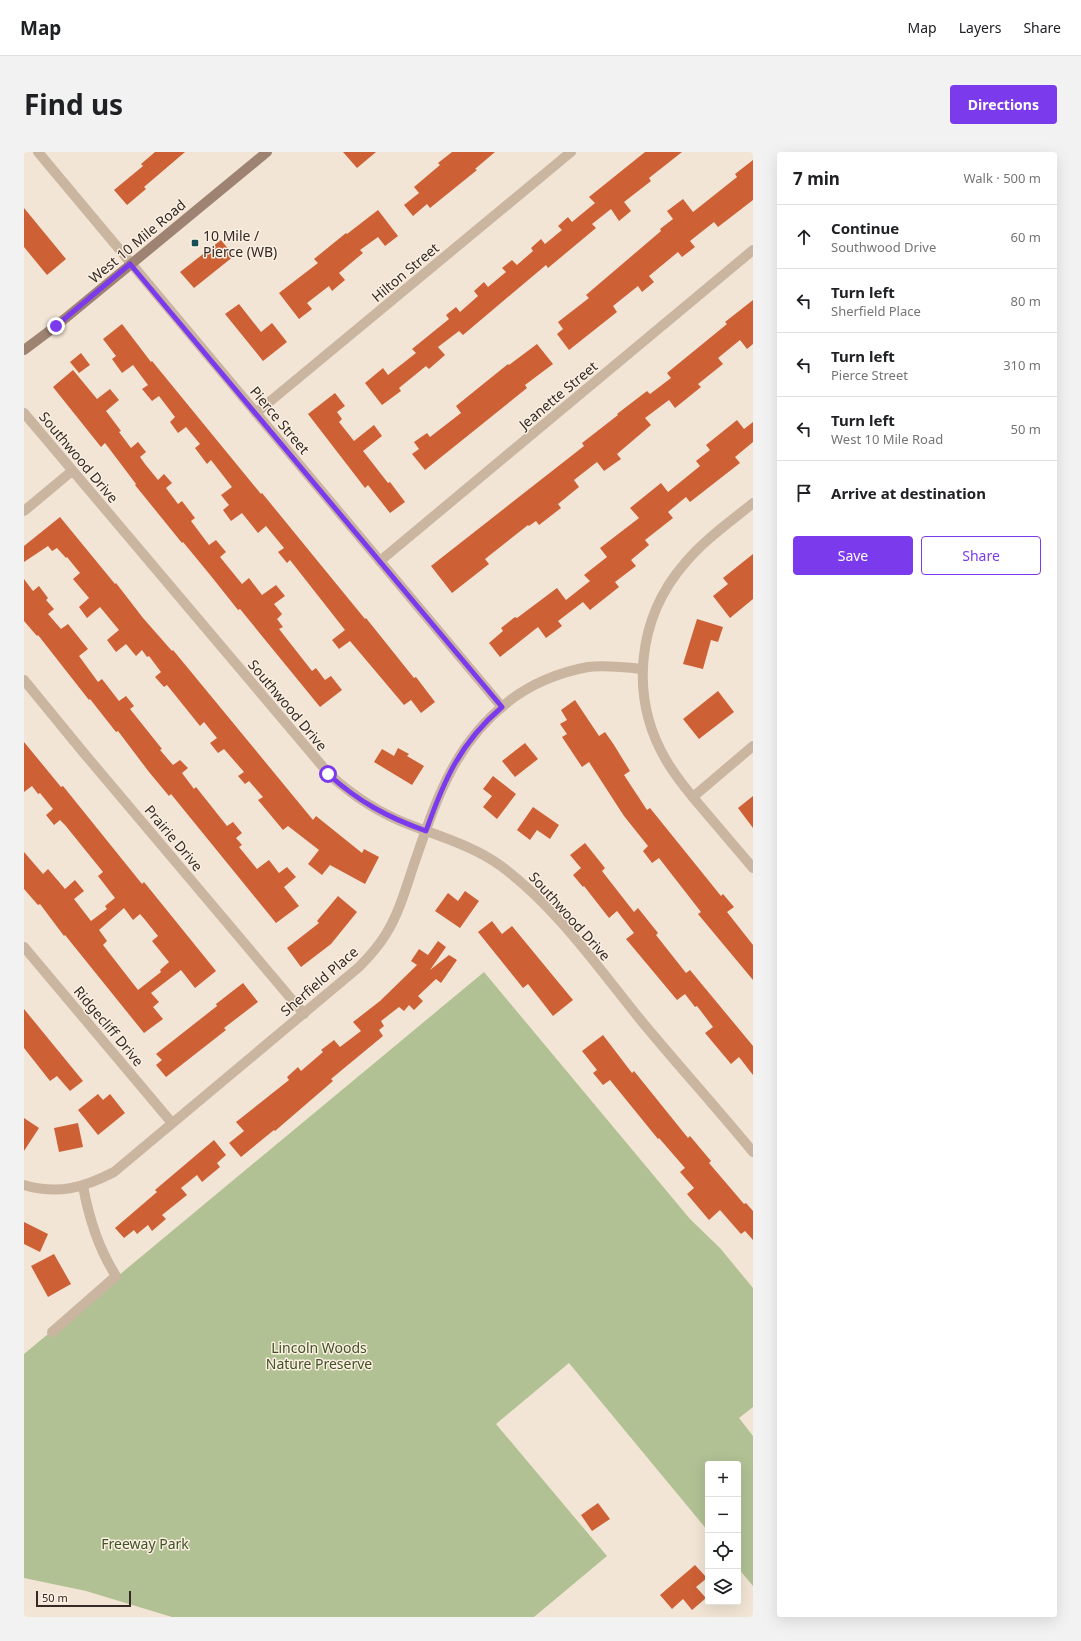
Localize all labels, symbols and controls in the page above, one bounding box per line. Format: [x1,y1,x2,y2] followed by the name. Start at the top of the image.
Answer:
[20,15,61,41] text: Map
[908,18,937,37] text: Map
[959,18,1001,37] text: Layers
[1023,18,1061,37] text: Share
[24,85,123,123] text: Find us
[950,85,1057,124] button: Directions
[793,167,840,190] text: 7 min
[963,169,1041,187] text: Walk · 500 m
[85,195,189,287] street label: West 10 Mile Road
[831,218,899,238] text: Continue
[203,226,277,261] place label: 10 Mile / Pierce (WB)
[793,226,815,248] icon: ahead
[1011,228,1041,246] text: 60 m
[190,238,200,248] marker: 10 Mile / Pierce (WB)
[367,238,443,306] street label: Hilton Street
[831,238,936,256] text: Southwood Drive
[831,282,895,302] text: Turn left
[793,290,815,312] icon: left
[1011,292,1041,310] text: 80 m
[831,302,921,320] text: Sherfield Place
[47,317,65,335] route end
[831,346,895,366] text: Turn left
[793,354,815,376] icon: left
[1003,356,1041,374] text: 310 m
[513,357,601,435] street label: Jeanette Street
[831,366,908,384] text: Pierce Street
[246,382,314,458] street label: Pierce Street
[35,407,123,507] street label: Southwood Drive
[831,410,895,430] text: Turn left
[793,418,815,440] icon: left
[1011,420,1041,438] text: 50 m
[831,430,943,448] text: West 10 Mile Road
[793,482,815,504] icon: arrive
[831,483,986,503] text: Arrive at destination
[793,536,913,575] button: Save
[921,536,1041,575] button: Share
[244,655,332,755] street label: Southwood Drive
[319,765,337,783] route start
[141,801,207,875] street label: Prairie Drive
[525,868,615,965] street label: Southwood Drive
[276,942,362,1020] street label: Sherfield Place
[70,982,148,1070] street label: Ridgecliff Drive
[266,1338,372,1373] park label: Lincoln Woods Nature Preserve
[705,1461,741,1605] map controls
[705,1461,741,1497] button: +
[705,1497,741,1533] button: −
[705,1533,741,1569] button: locate
[101,1534,189,1553] park label: Freeway Park
[705,1569,741,1605] button: layers
[36,1589,131,1608] scale bar
[42,1590,68,1605] text: 50 m

